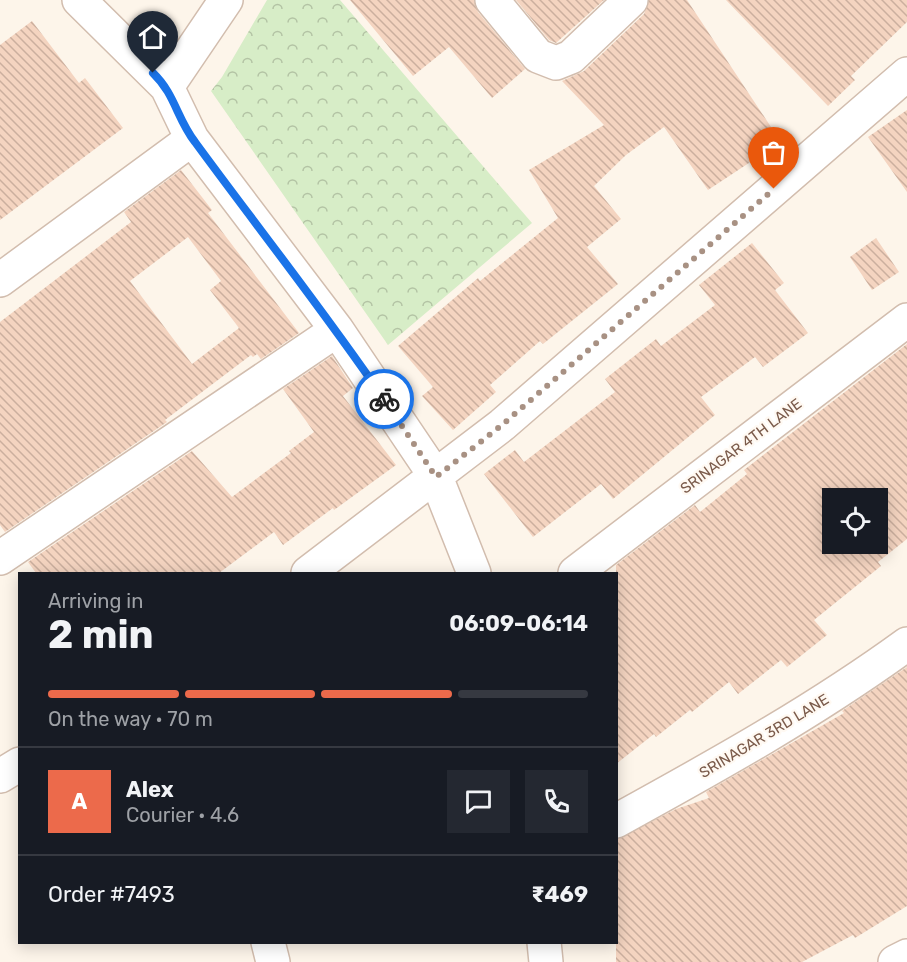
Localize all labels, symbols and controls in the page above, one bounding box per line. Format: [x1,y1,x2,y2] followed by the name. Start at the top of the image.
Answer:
[127,11,178,73] pin
[136,20,169,53] icon: home
[748,127,799,189] pin
[757,136,790,169] icon: bag
[354,369,414,429] courier
[368,383,401,416] icon: bike
[677,395,805,497] street label: SRINAGAR 4TH LANE
[822,488,888,554] map controls
[822,488,888,554] button: locate
[48,589,143,613] text: Arriving in
[449,610,588,637] text: 06:09–06:14
[48,612,154,658] text: 2 min
[696,690,832,782] street label: SRINAGAR 3RD LANE
[48,707,213,731] text: On the way · 70 m
[447,770,510,833] button: chat
[525,770,588,833] button: phone
[126,776,174,803] text: Alex
[72,788,87,815] text: A
[126,803,239,827] text: Courier · 4.6
[48,881,175,908] text: Order #7493
[531,881,588,908] text: ₹469

